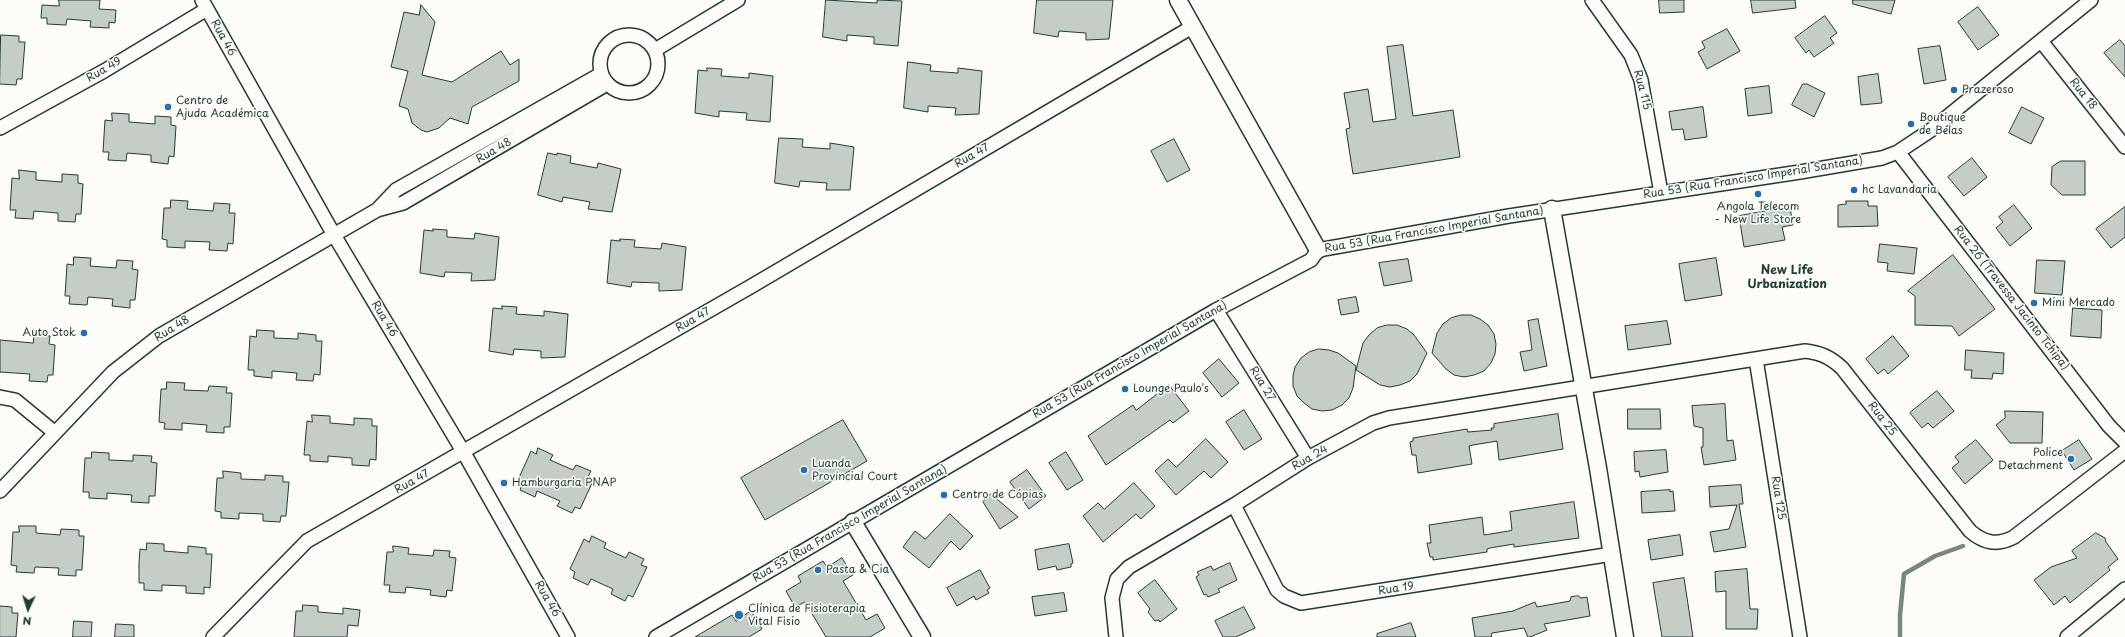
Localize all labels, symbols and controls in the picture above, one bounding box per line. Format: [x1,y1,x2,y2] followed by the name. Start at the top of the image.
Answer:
[208,17,238,59] street label: Rua 46
[84,55,124,85] street label: Rua 49
[1630,68,1654,112] street label: Rua 115
[2066,76,2100,112] street label: Rua 18
[1962,83,2014,97] place label: Prazeroso
[1949,85,1959,95] marker: Prazeroso
[176,94,269,120] place label: Centro de Ajuda Académica
[163,102,173,112] marker: Centro de Ajuda Académica
[1919,111,1966,137] place label: Boutique de Belas
[1906,119,1916,129] marker: Boutique de Belas
[474,136,514,166] street label: Rua 48
[952,141,992,171] street label: Rua 47
[1642,154,1864,202] street label: Rua 53 (Rua Francisco Imperial Santana)
[1862,183,1937,197] place label: hc Lavandaria
[1849,185,1859,195] marker: hc Lavandaria
[1753,189,1763,199] marker: Angola Telecom - New Life Store
[1715,200,1801,226] place label: Angola Telecom - New Life Store
[1323,204,1545,256] street label: Rua 53 (Rua Francisco Imperial Santana)
[1951,223,2071,373] street label: Rua 26 (Travessa Jacinto Tchipa)
[1747,264,1827,292] district label: New Life Urbanization
[2042,296,2115,310] place label: Mini Mercado
[2029,298,2039,308] marker: Mini Mercado
[368,299,400,339] street label: Rua 46
[1030,299,1230,421] street label: Rua 53 (Rua Francisco Imperial Santana)
[673,305,713,335] street label: Rua 47
[152,313,192,345] street label: Rua 48
[22,326,76,340] place label: Auto Stok
[79,328,89,338] marker: Auto Stok
[1246,364,1278,404] street label: Rua 27
[1133,382,1209,396] place label: Lounge Paulo's
[1120,384,1130,394] marker: Lounge Paulo's
[1865,399,1899,439] street label: Rua 25
[1290,442,1330,474] street label: Rua 24
[1998,446,2063,472] place label: Police Detachment
[2066,454,2076,464] marker: Police Detachment
[812,457,897,483] place label: Luanda Provincial Court
[750,463,950,585] street label: Rua 53 (Rua Francisco Imperial Santana)
[799,465,809,475] marker: Luanda Provincial Court
[392,467,432,497] street label: Rua 47
[1768,475,1788,521] street label: Rua 125
[512,476,616,490] place label: Hamburgaria PNAP
[499,478,509,488] marker: Hamburgaria PNAP
[952,488,1043,502] place label: Centro de Cópias
[939,490,949,500] marker: Centro de Cópias
[826,563,889,577] place label: Pasta & Cia
[813,565,823,575] marker: Pasta & Cia
[531,579,563,619] street label: Rua 46
[1377,580,1415,598] street label: Rua 19
[8,589,48,629] north arrow
[748,602,866,628] place label: Clínica de Fisioterapia Vital Fisio
[733,609,745,621] marker: Clínica de Fisioterapia Vital Fisio
[22,613,32,630] text: N

